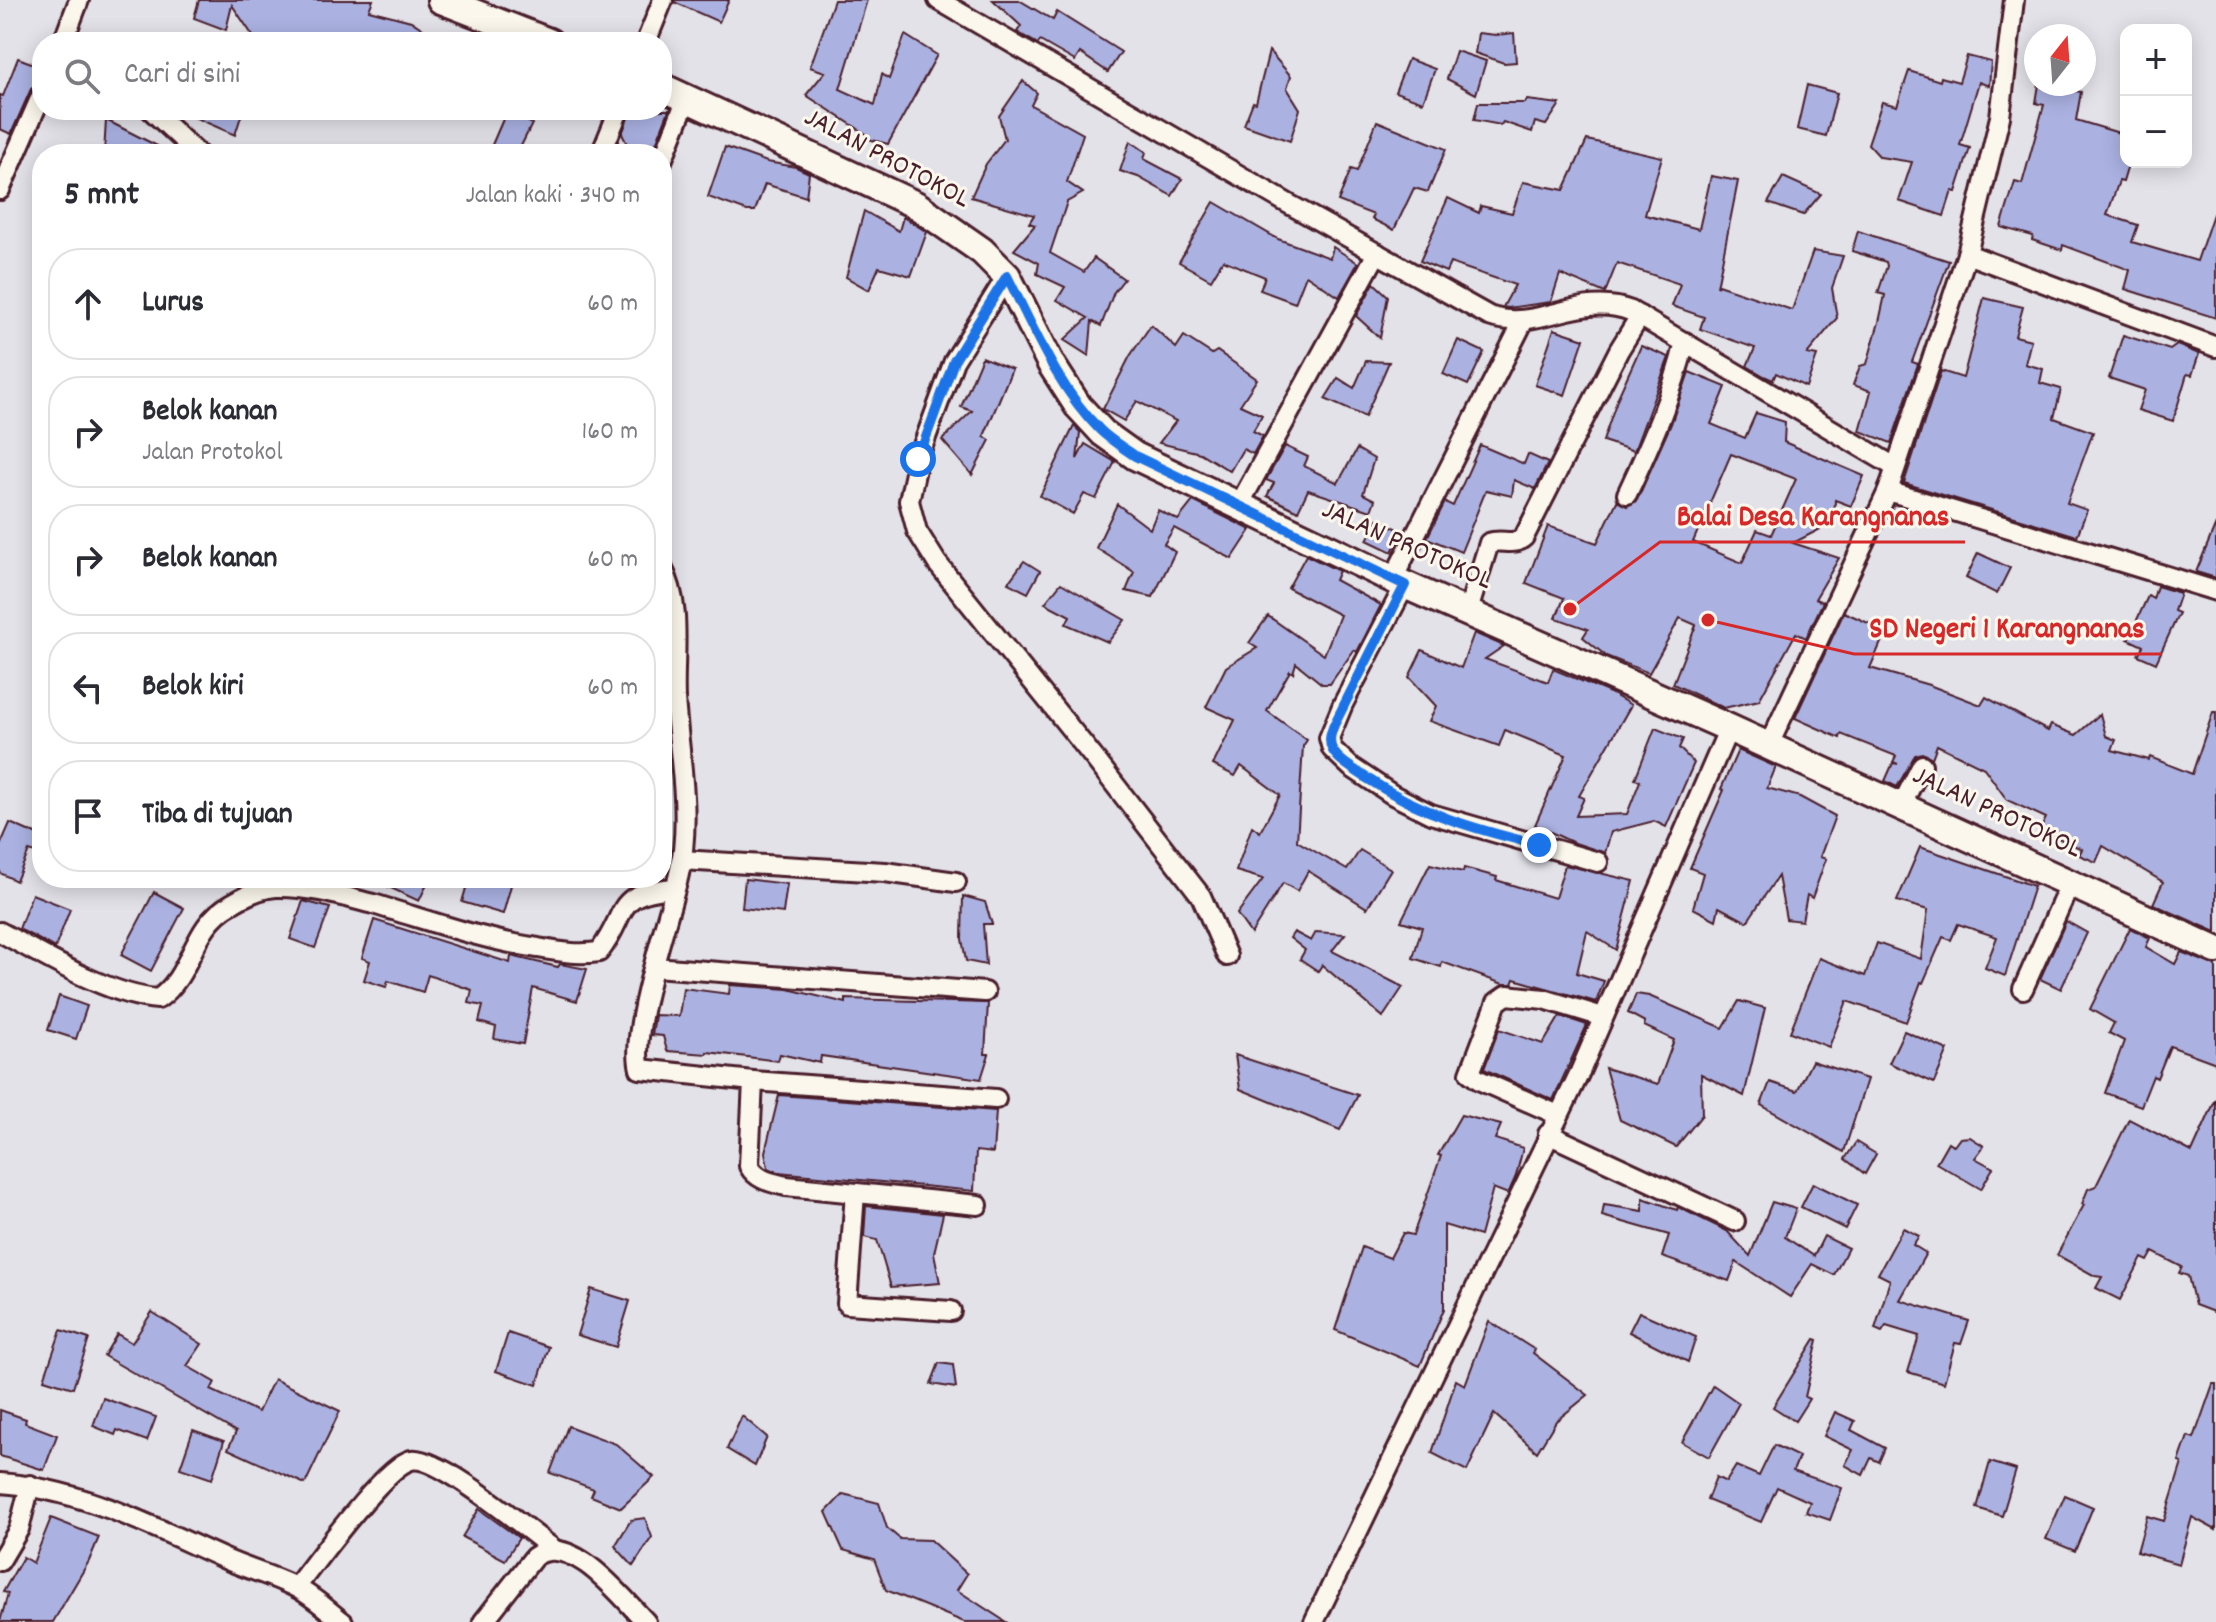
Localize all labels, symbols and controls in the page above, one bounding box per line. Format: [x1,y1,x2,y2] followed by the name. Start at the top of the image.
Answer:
[2024,24,2096,96] north arrow
[2120,24,2192,168] map controls
[2120,24,2192,96] button: +
[32,32,672,120] search box
[60,54,104,98] icon: search
[124,55,240,98] text: Cari di sini
[2120,96,2192,168] button: −
[796,99,976,221] street label: JALAN PROTOKOL
[64,172,139,221] text: 5 mnt
[466,178,640,215] text: Jalan kaki · 340 m
[66,282,110,326] icon: ahead
[142,283,204,326] text: Lurus
[587,286,638,323] text: 60 m
[142,392,277,435] text: Belok kanan
[66,410,110,454] icon: right
[582,414,638,451] text: 160 m
[142,435,283,472] text: Jalan Protokol
[900,441,936,477] route start
[1660,488,1965,542] callout: Balai Desa Karangnanas
[1314,492,1498,602] street label: JALAN PROTOKOL
[1677,498,1949,541] text: Balai Desa Karangnanas
[66,538,110,582] icon: right
[142,539,277,582] text: Belok kanan
[587,542,638,579] text: 60 m
[1854,600,2161,654] callout: SD Negeri 1 Karangnanas
[1869,610,2145,653] text: SD Negeri 1 Karangnanas
[66,666,110,710] icon: left
[142,667,244,710] text: Belok kiri
[587,670,638,707] text: 60 m
[1905,757,2087,871] street label: JALAN PROTOKOL
[66,794,110,838] icon: arrive
[142,795,293,838] text: Tiba di tujuan
[1521,827,1557,863] route end

